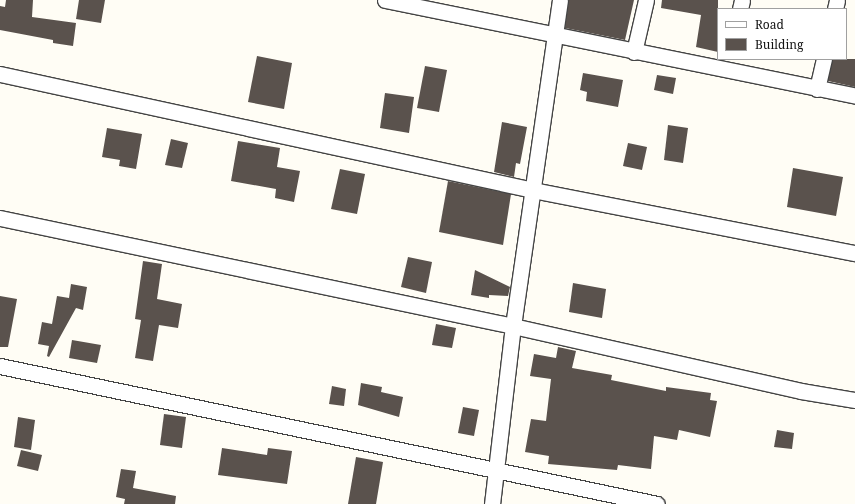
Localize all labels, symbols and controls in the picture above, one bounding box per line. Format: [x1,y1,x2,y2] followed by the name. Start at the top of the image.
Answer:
[717,8,847,60] legend
[755,16,784,33] text: Road
[755,36,803,53] text: Building

